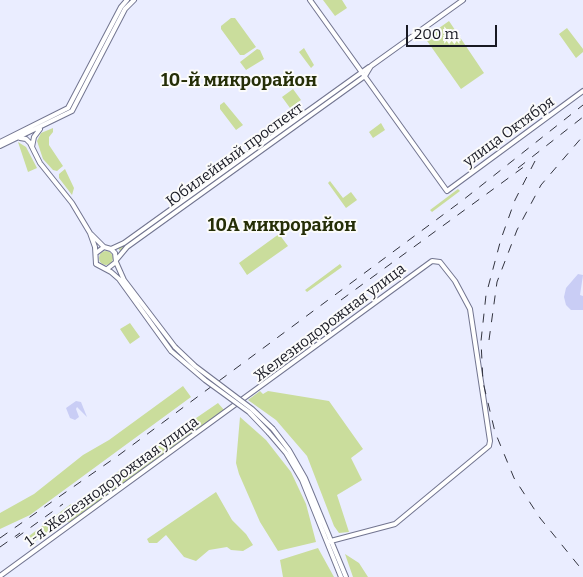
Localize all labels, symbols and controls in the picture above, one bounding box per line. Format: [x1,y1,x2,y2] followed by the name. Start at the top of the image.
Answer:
[408,15,499,47] scale bar
[414,25,459,43] text: 200 m
[161,70,317,92] district label: 10-й микрорайон
[460,93,558,171] street label: улица Октября
[163,99,307,211] street label: Юбилейный проспект
[208,215,356,237] district label: 10А микрорайон
[250,260,410,386] street label: Железнодорожная улица
[22,413,202,551] street label: 1-я Железнодорожная улица

